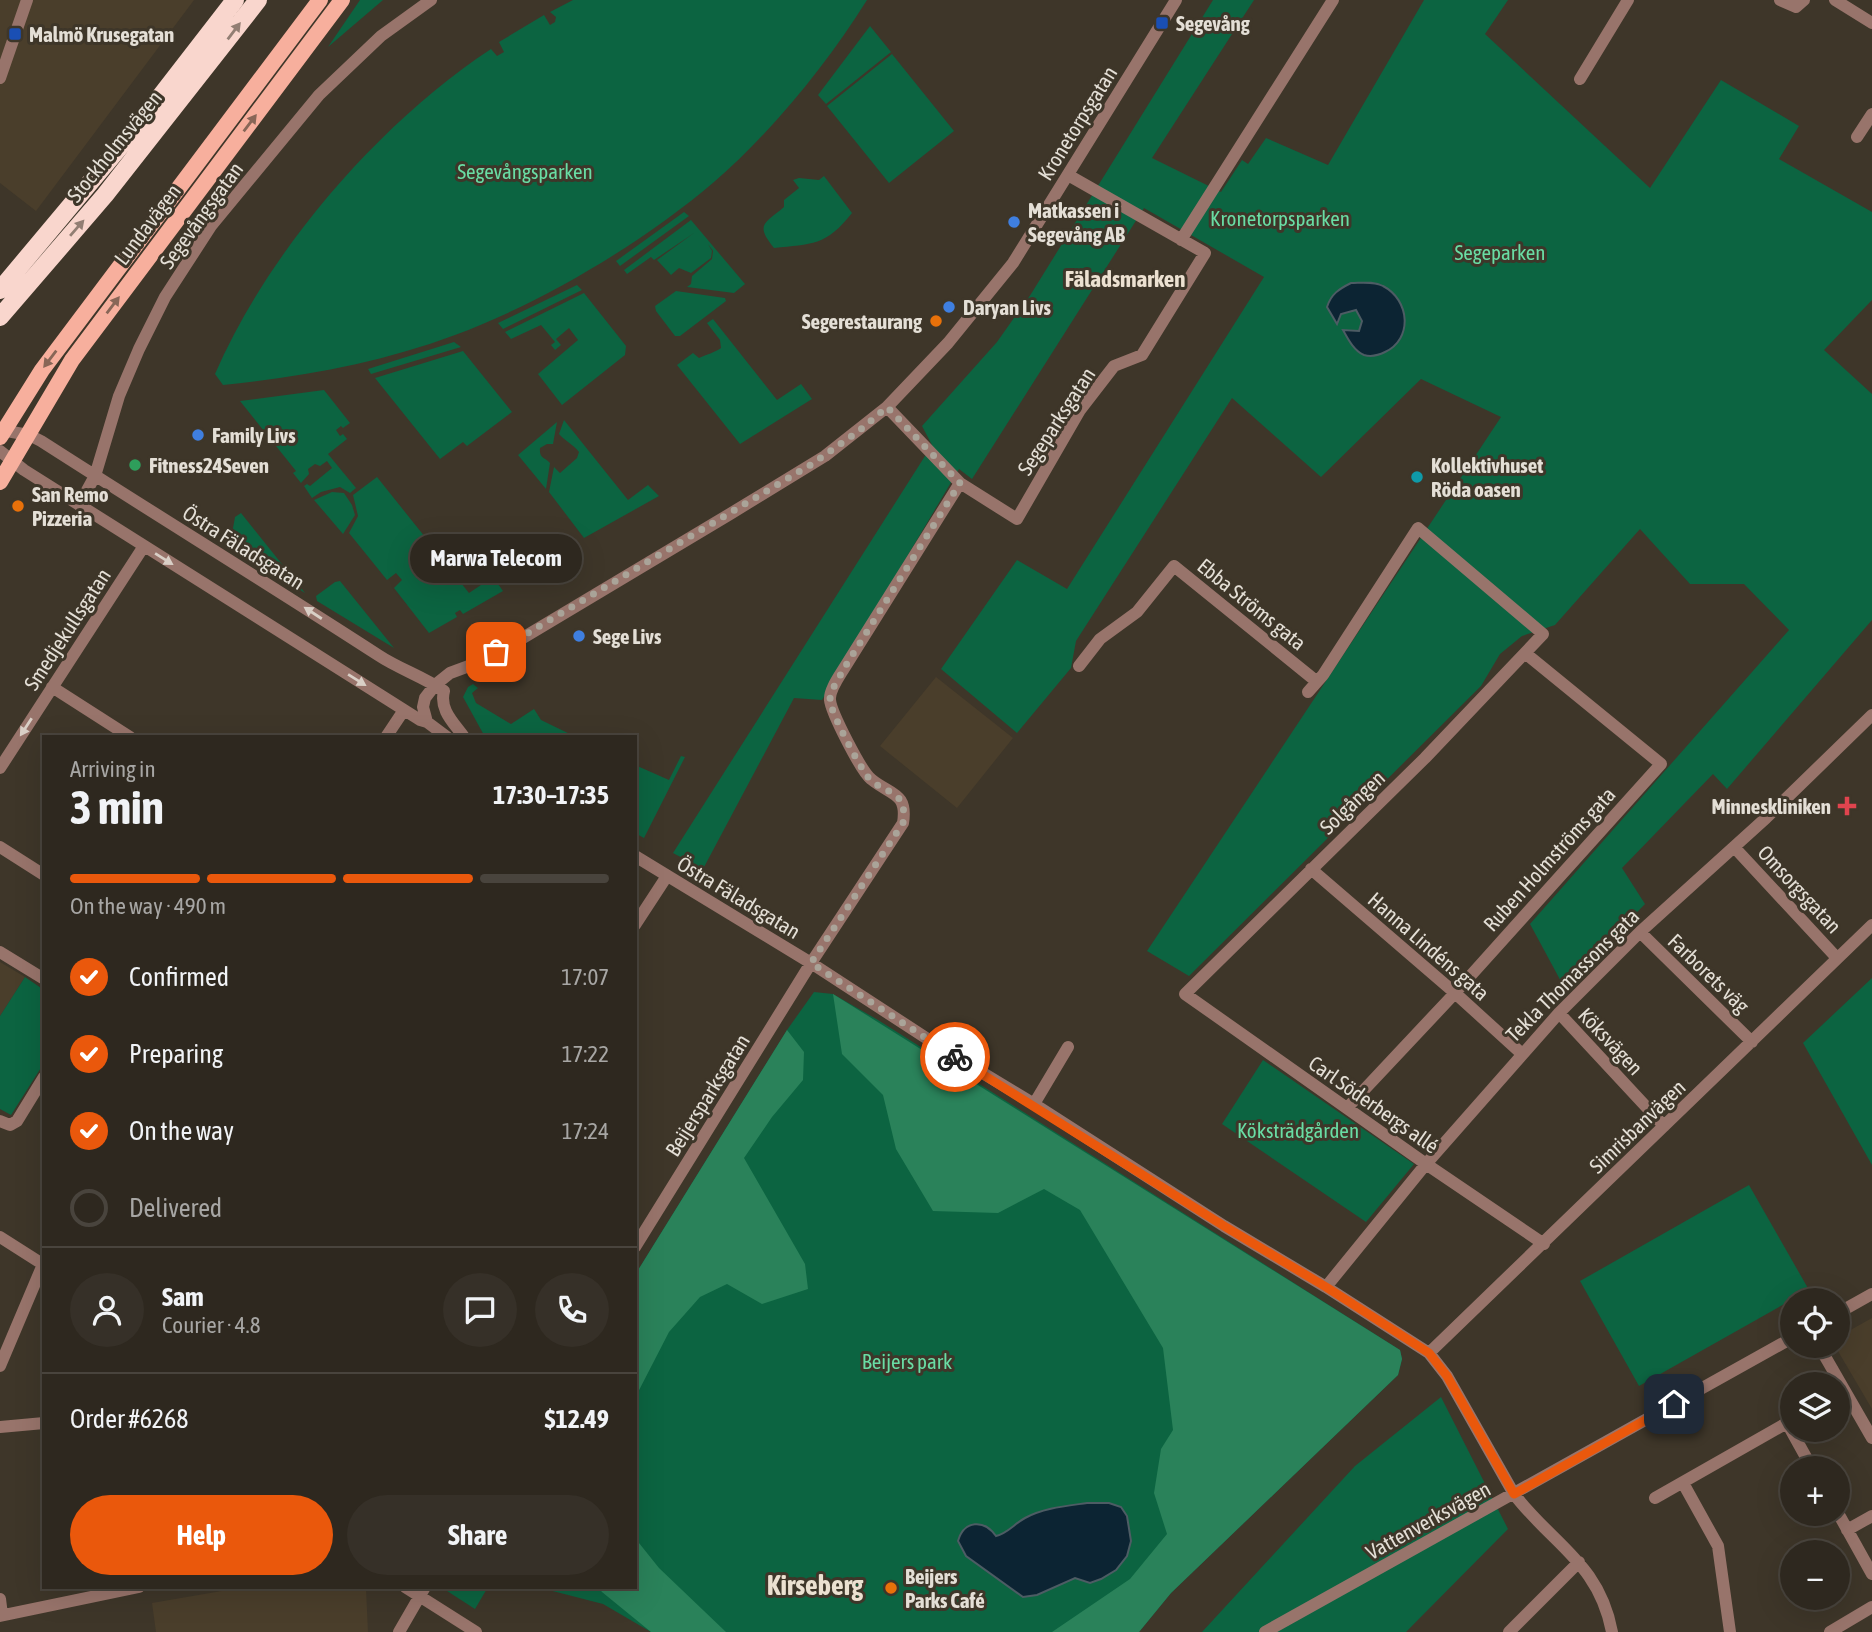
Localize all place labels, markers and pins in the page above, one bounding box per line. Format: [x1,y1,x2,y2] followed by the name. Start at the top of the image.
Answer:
[1176,11,1251,35] place label: Segevång
[1154,15,1170,31] marker: Segevång
[29,22,174,46] place label: Malmö Krusegatan
[7,26,23,42] marker: Malmö Krusegatan
[1028,198,1125,246] place label: Matkassen i Segevång AB
[1006,214,1022,230] marker: Matkassen i Segevång AB
[963,295,1052,319] place label: Daryan Livs
[941,299,957,315] marker: Daryan Livs
[802,309,923,333] place label: Segerestaurang
[928,313,944,329] marker: Segerestaurang
[212,423,296,447] place label: Family Livs
[190,427,206,443] marker: Family Livs
[149,453,269,477] place label: Fitness24Seven
[1431,453,1543,501] place label: Kollektivhuset Röda oasen
[127,457,143,473] marker: Fitness24Seven
[1409,469,1425,485] marker: Kollektivhuset Röda oasen
[32,482,109,530] place label: San Remo Pizzeria
[10,498,26,514] marker: San Remo Pizzeria
[410,533,582,582] callout: Marwa Telecom
[466,622,526,682] pin
[593,624,662,648] place label: Sege Livs
[571,628,587,644] marker: Sege Livs
[1712,794,1831,818] place label: Minneskliniken
[1837,796,1857,816] marker: Minneskliniken
[1644,1374,1704,1434] pin
[905,1564,985,1612] place label: Beijers Parks Café
[883,1580,899,1596] marker: Beijers Parks Café

